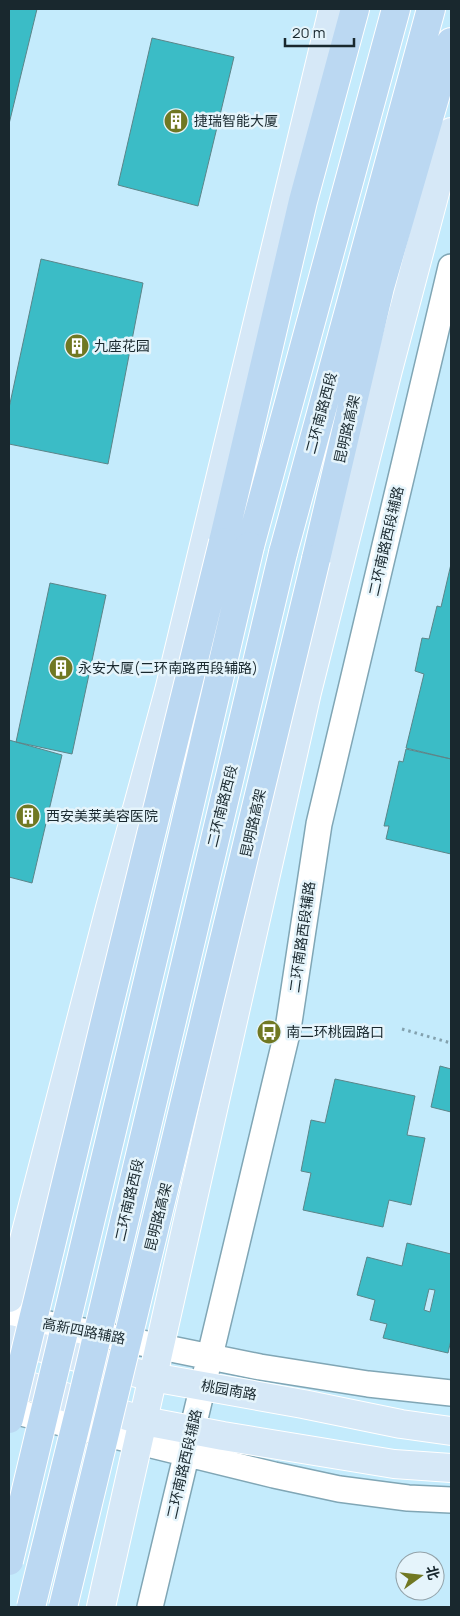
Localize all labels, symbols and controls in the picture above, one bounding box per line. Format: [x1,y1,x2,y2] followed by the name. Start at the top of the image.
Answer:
[285,15,354,47] scale bar
[292,22,325,43] text: 20 m
[163,108,189,134] building icon: 捷瑞智能大厦
[194,111,278,130] place label: 捷瑞智能大厦
[64,333,90,359] building icon: 九座花园
[94,336,150,355] place label: 九座花园
[300,370,341,456] street label: 二环南路西段
[329,393,364,465] street label: 昆明路高架
[364,484,407,598] street label: 二环南路西段辅路
[48,655,74,681] building icon: 永安大厦(二环南路西段辅路)
[78,658,258,677] place label: 永安大厦(二环南路西段辅路)
[202,763,241,849] street label: 二环南路西段
[235,787,270,859] street label: 昆明路高架
[15,803,41,829] building icon: 西安美莱美容医院
[46,806,158,825] place label: 西安美莱美容医院
[284,880,319,994] street label: 二环南路西段辅路
[256,1019,282,1045] bus stop icon: 南二环桃园路口
[286,1022,384,1041] place label: 南二环桃园路口
[110,1157,147,1243] street label: 二环南路西段
[140,1181,175,1253] street label: 昆明路高架
[41,1313,127,1348] street label: 高新四路辅路
[200,1375,258,1404] street label: 桃园南路
[162,1407,205,1521] street label: 二环南路西段辅路
[395,1551,445,1601] north arrow
[422,1563,444,1582] text: 北

